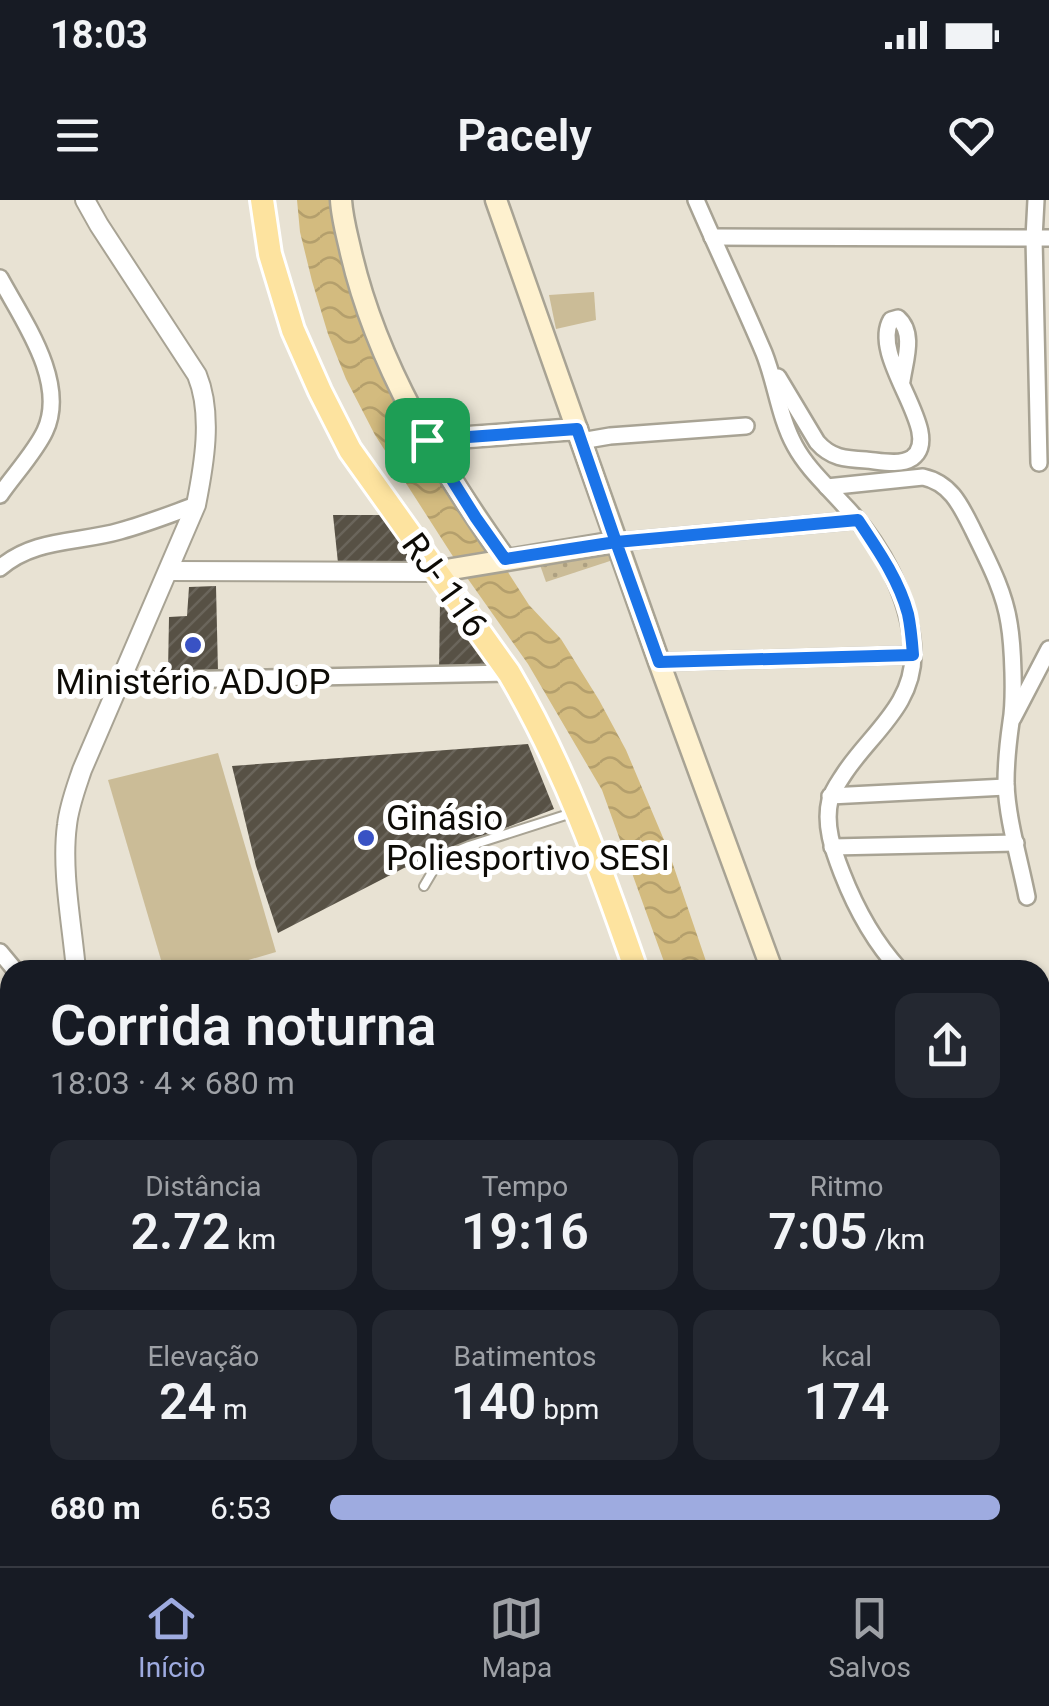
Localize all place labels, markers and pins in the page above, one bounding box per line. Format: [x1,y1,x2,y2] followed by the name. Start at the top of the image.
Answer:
[385,398,470,483] pin
[182,634,204,656] marker: Ministério ADJOP
[55,662,331,703] place label: Ministério ADJOP
[386,798,670,879] place label: Ginásio Poliesportivo SESI
[355,827,377,849] marker: Ginásio Poliesportivo SESI

